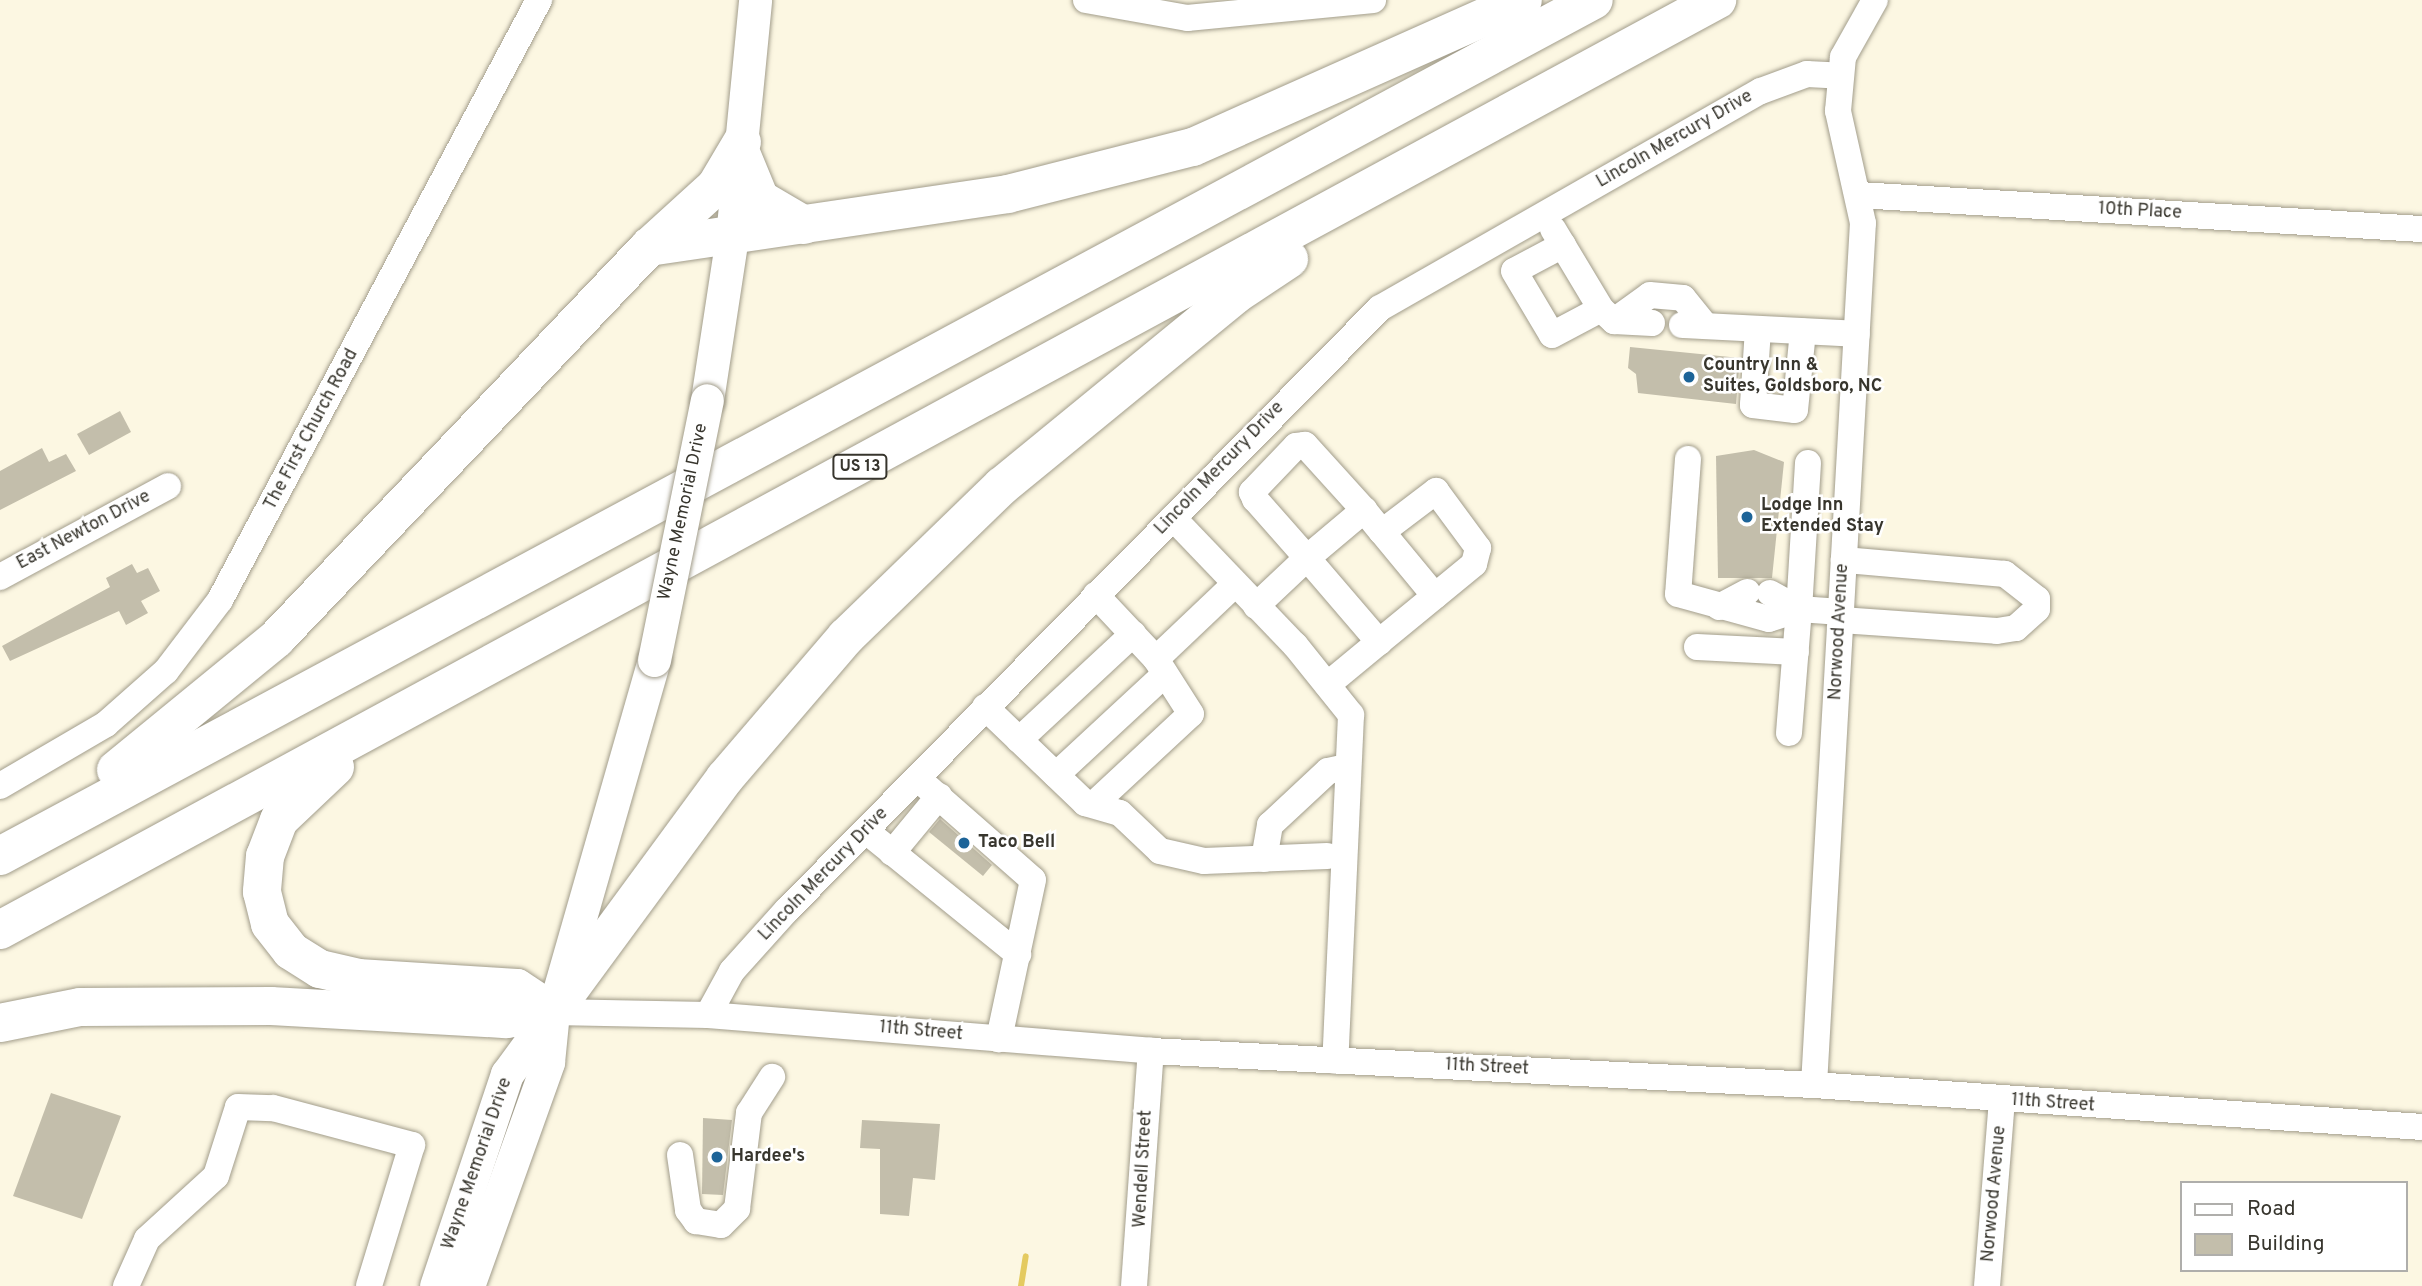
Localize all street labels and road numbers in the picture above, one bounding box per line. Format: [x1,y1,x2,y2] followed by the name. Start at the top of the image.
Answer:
[1593,86,1757,194] street label: Lincoln Mercury Drive
[2098,199,2182,225] street label: 10th Place
[260,346,364,514] street label: The First Church Road
[1151,398,1289,540] street label: Lincoln Mercury Drive
[655,421,713,603] street label: Wayne Memorial Drive
[832,454,888,480] road number: US 13
[13,487,155,575] street label: East Newton Drive
[1826,563,1854,701] street label: Norwood Avenue
[755,804,893,946] street label: Lincoln Mercury Drive
[878,1018,964,1046] street label: 11th Street
[1445,1055,1529,1081] street label: 11th Street
[438,1075,518,1253] street label: Wayne Memorial Drive
[2010,1090,2096,1118] street label: 11th Street
[1130,1109,1158,1229] street label: Wendell Street
[1978,1124,2012,1264] street label: Norwood Avenue

